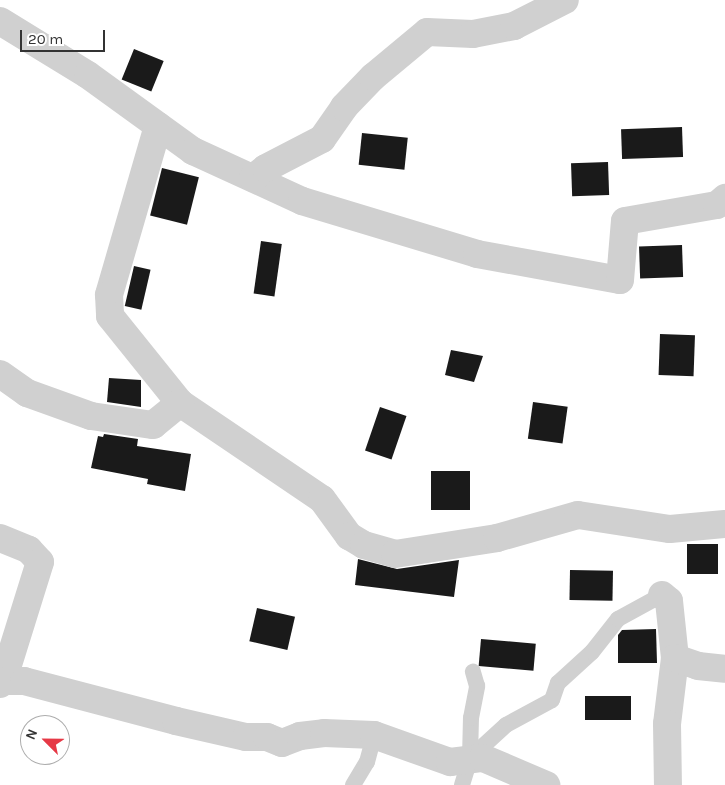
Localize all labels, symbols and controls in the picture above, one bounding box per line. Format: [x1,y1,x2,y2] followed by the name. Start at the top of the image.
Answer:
[22,20,108,52] scale bar
[28,30,63,48] text: 20 m
[20,715,70,765] north arrow
[22,726,41,742] text: N

